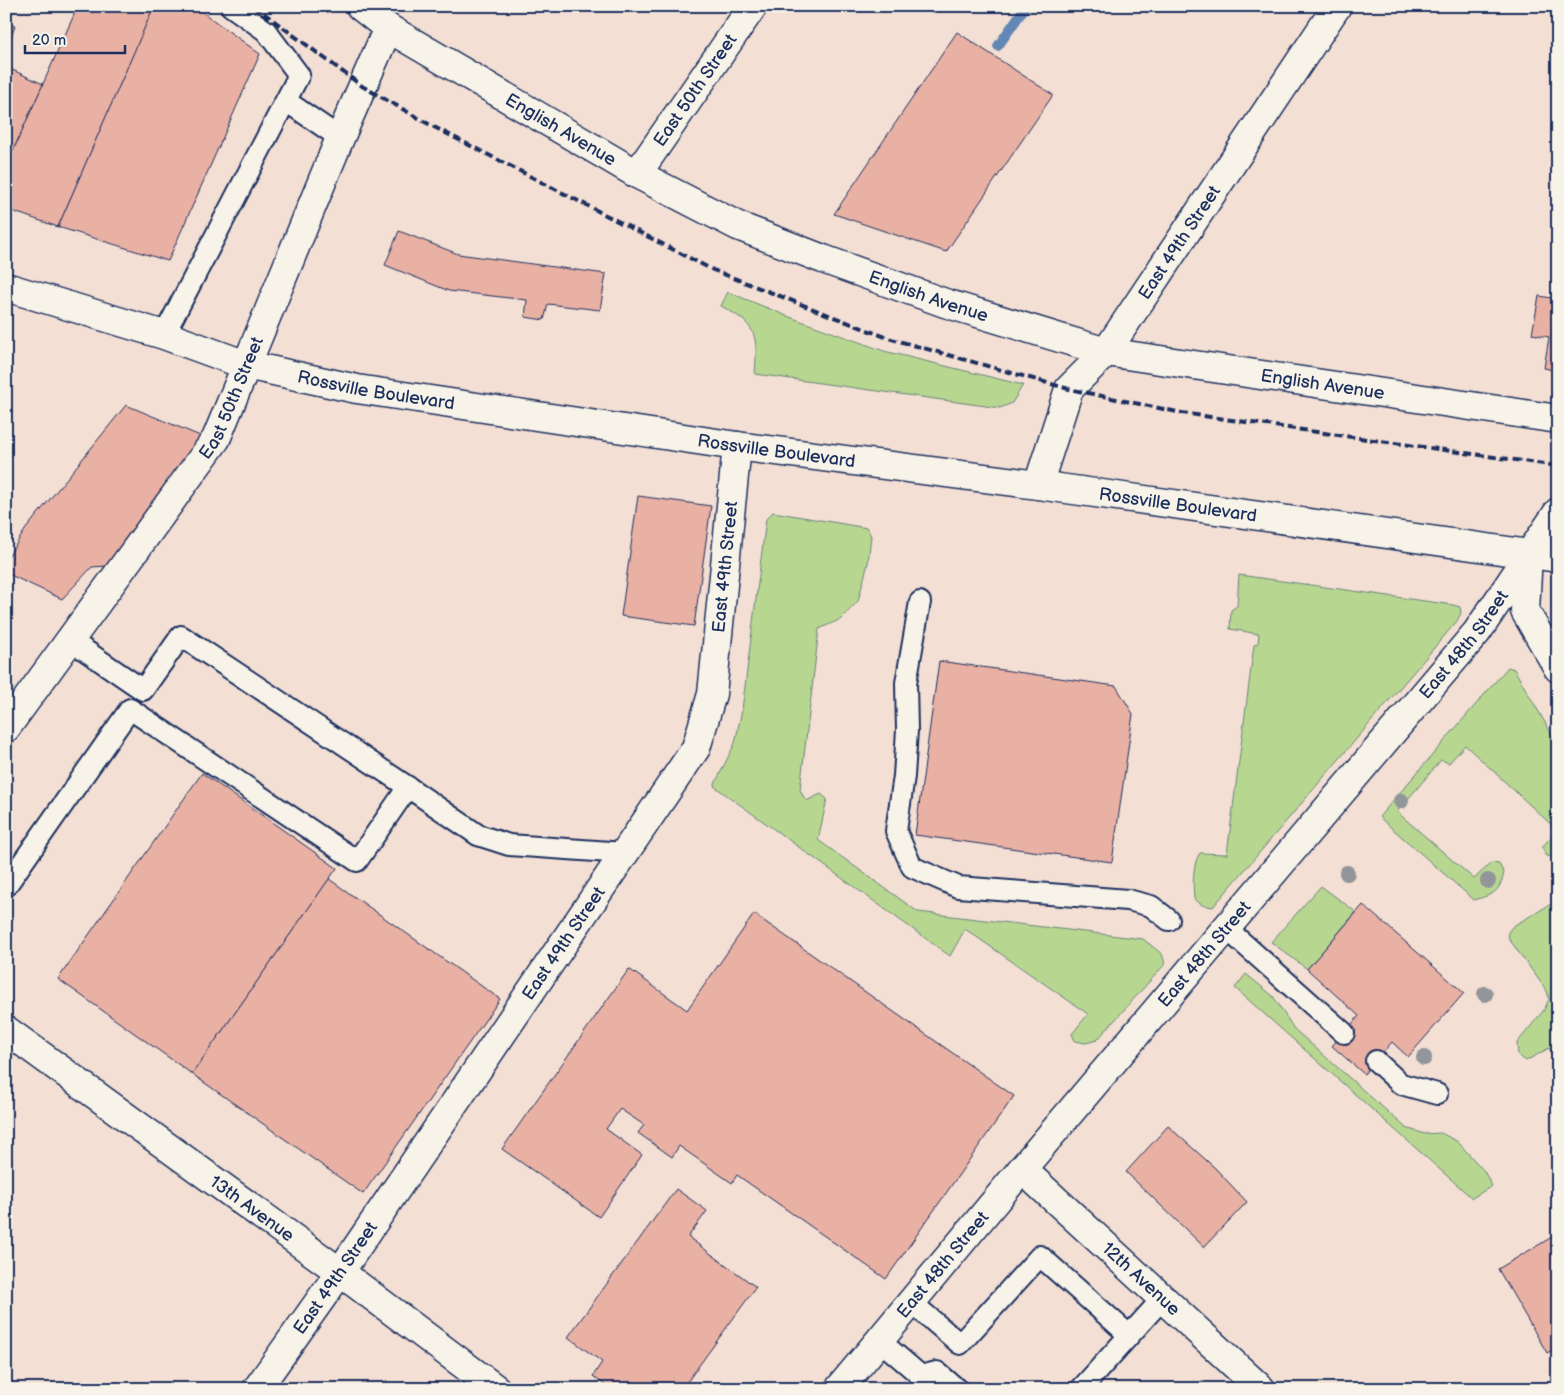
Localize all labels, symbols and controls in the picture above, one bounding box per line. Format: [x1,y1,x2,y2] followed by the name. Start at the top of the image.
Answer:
[25,22,125,54] scale bar
[649,30,742,151] street label: East 50th Street
[32,31,66,50] text: 20 m
[501,89,620,171] street label: English Avenue
[1134,181,1225,303] street label: East 49th Street
[866,266,991,327] street label: English Avenue
[195,333,268,463] street label: East 50th Street
[1259,365,1386,404] street label: English Avenue
[295,366,456,415] street label: Rossville Boulevard
[696,430,857,472] street label: Rossville Boulevard
[1097,484,1258,527] street label: Rossville Boulevard
[708,500,742,634] street label: East 49th Street
[1415,586,1513,703] street label: East 48th Street
[518,882,610,1004] street label: East 49th Street
[1154,897,1256,1012] street label: East 48th Street
[206,1171,298,1246] street label: 13th Avenue
[893,1207,994,1322] street label: East 48th Street
[289,1217,382,1338] street label: East 49th Street
[1098,1238,1184,1320] street label: 12th Avenue

